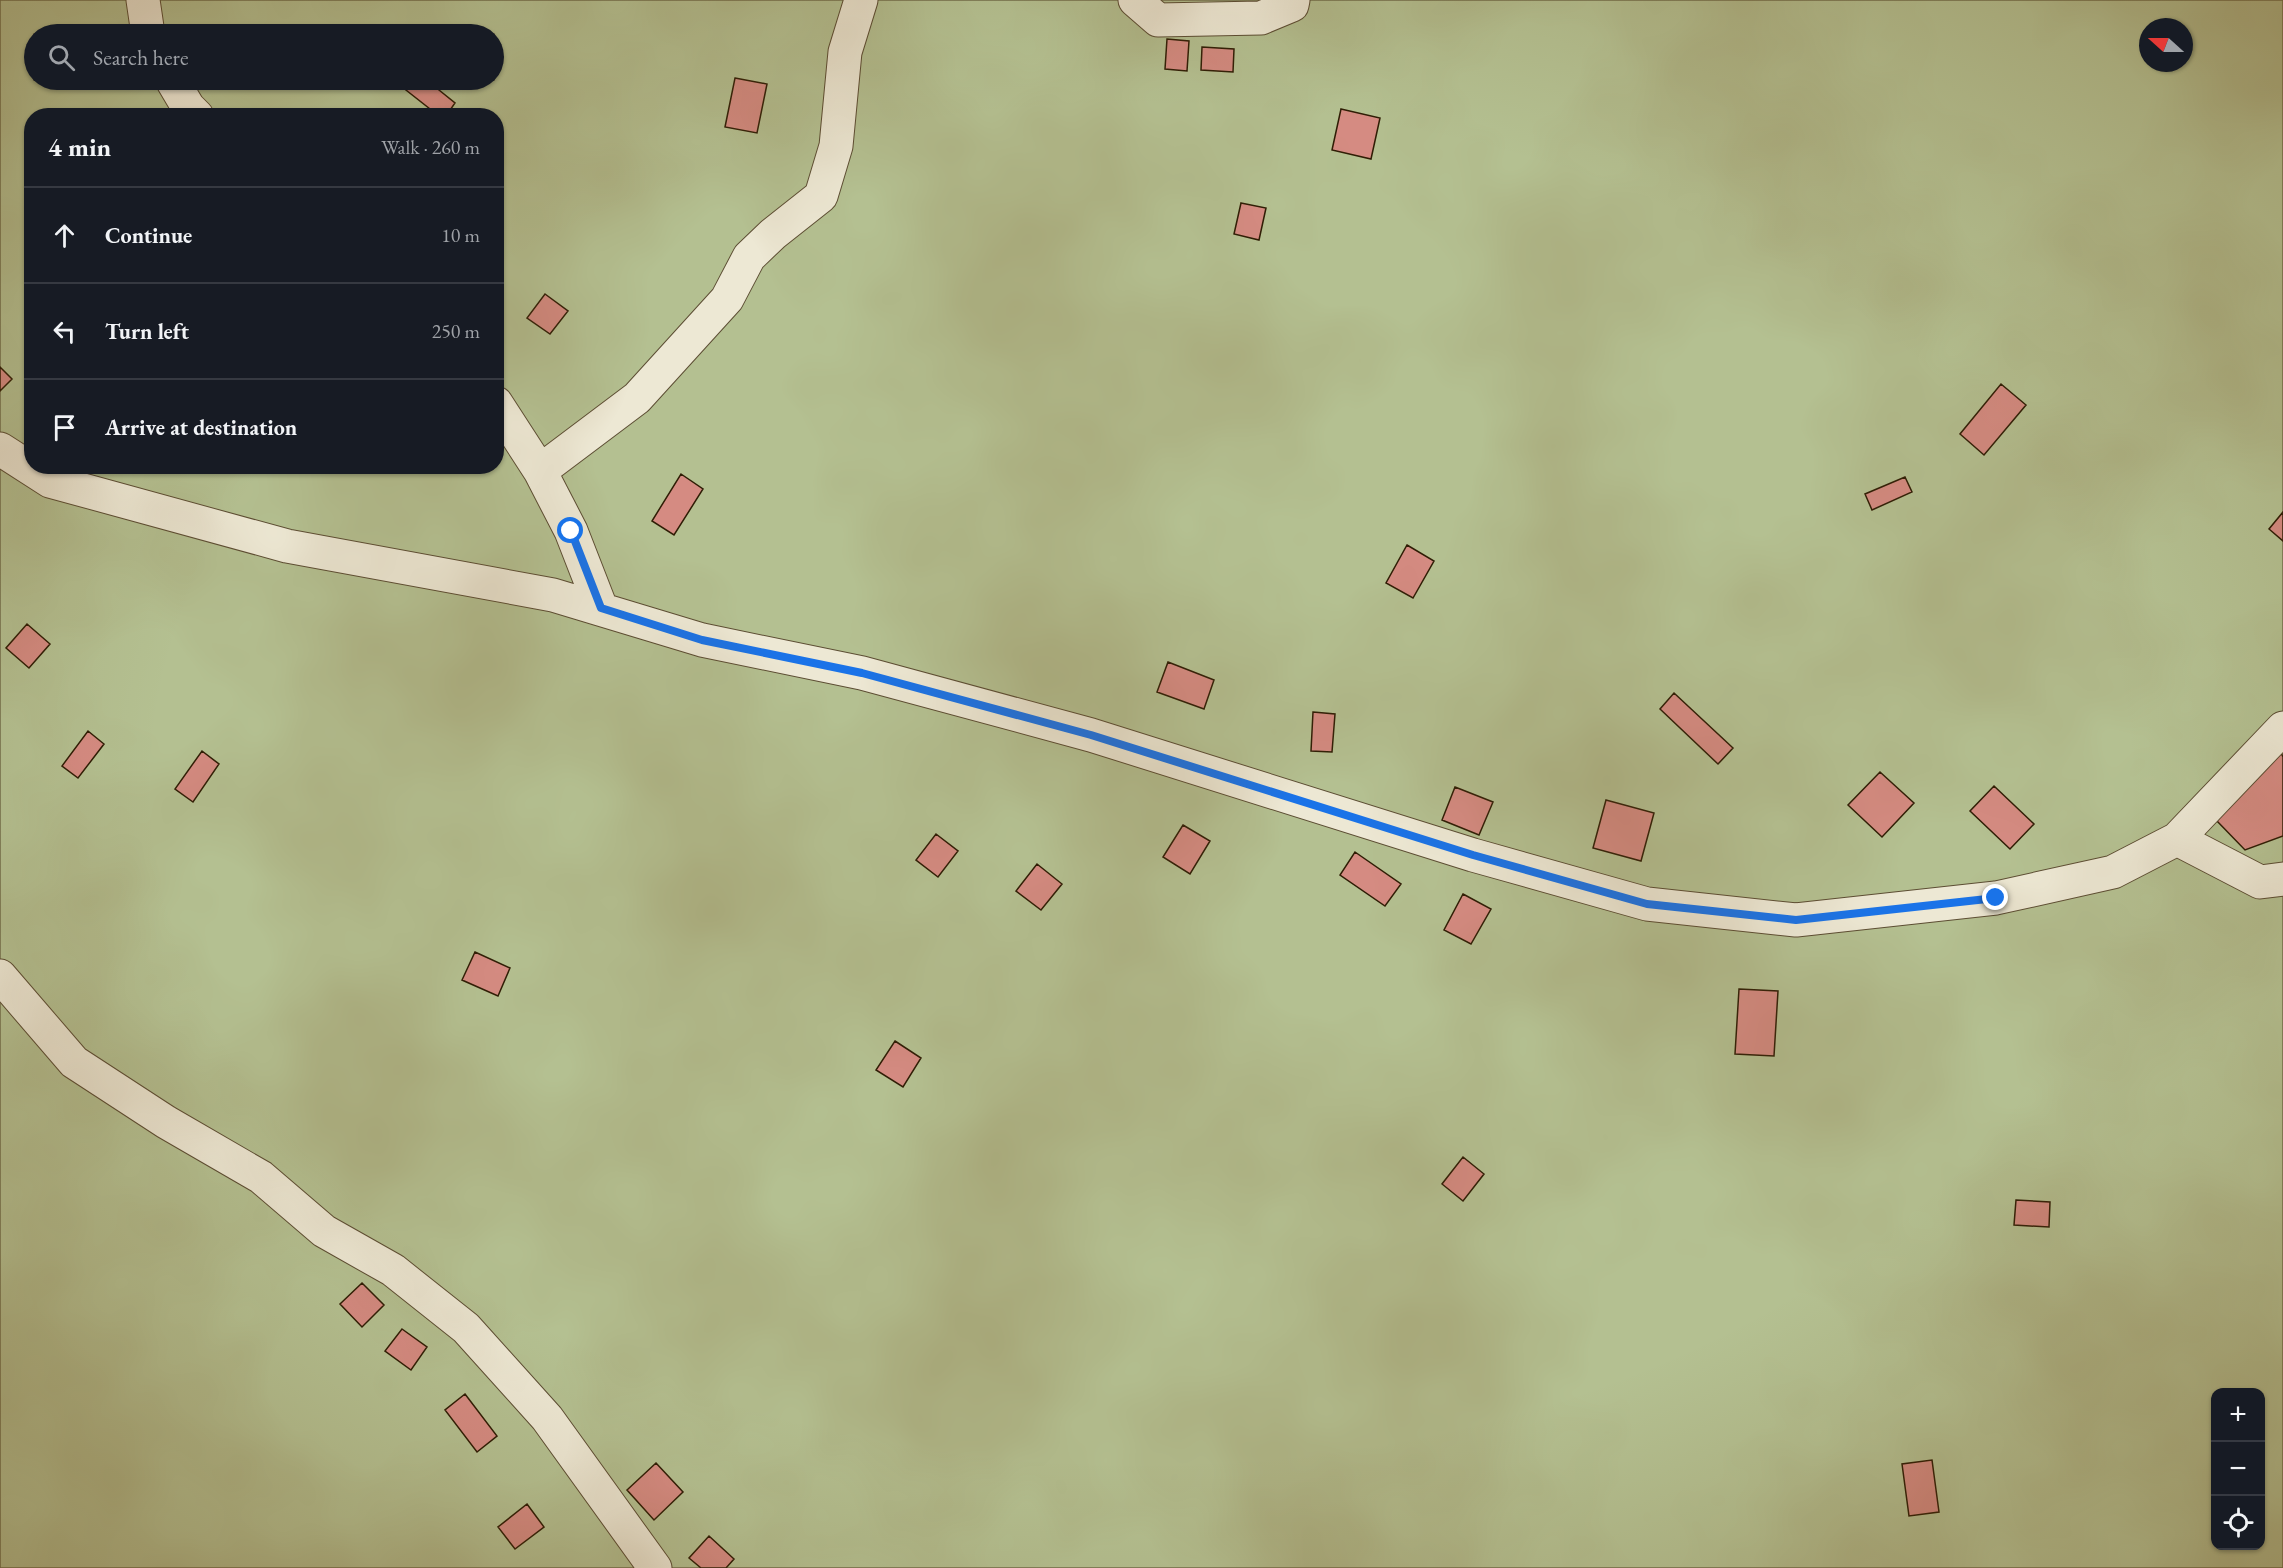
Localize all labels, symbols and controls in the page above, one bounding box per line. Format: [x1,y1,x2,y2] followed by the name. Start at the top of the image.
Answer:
[2139,18,2193,72] north arrow
[24,24,504,90] search box
[45,41,78,74] icon: search
[93,43,188,72] text: Search here
[48,130,111,164] text: 4 min
[381,134,480,160] text: Walk · 260 m
[48,219,81,252] icon: ahead
[105,221,192,250] text: Continue
[441,222,480,248] text: 10 m
[48,315,81,348] icon: left
[105,317,189,346] text: Turn left
[432,318,480,344] text: 250 m
[48,411,81,444] icon: arrive
[105,413,297,442] text: Arrive at destination
[557,517,583,543] route start
[1982,884,2008,910] route end
[2211,1388,2265,1550] map controls
[2211,1388,2265,1442] button: +
[2211,1442,2265,1496] button: −
[2211,1496,2265,1550] button: locate

